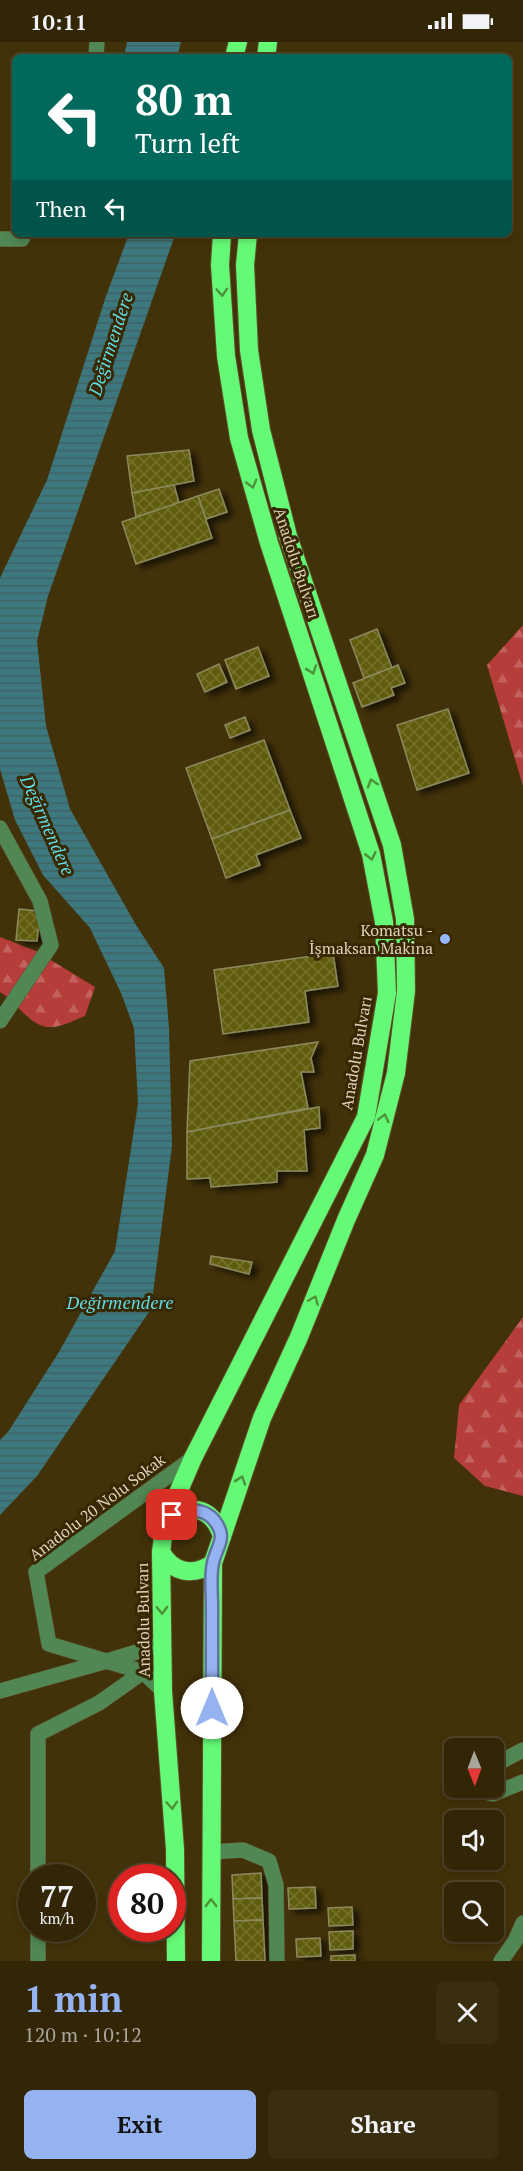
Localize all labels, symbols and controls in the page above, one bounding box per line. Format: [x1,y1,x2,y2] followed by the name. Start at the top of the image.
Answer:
[30,7,87,36] text: 10:11
[135,71,233,127] text: 80 m
[36,78,114,156] icon: left
[135,125,240,161] text: Turn left
[99,192,132,225] icon: left
[36,194,87,223] text: Then
[215,288,228,297] one-way arrow
[82,289,138,400] water label: Değirmendere
[245,479,258,489] one-way arrow
[269,505,325,621] street label: Anadolu Bulvarı
[304,664,317,675] one-way arrow
[15,770,81,879] water label: Değirmendere
[367,778,379,789] one-way arrow
[364,850,377,860] one-way arrow
[309,919,433,959] place label: Komatsu - İşmaksan Makina
[438,932,452,946] marker: Komatsu - İşmaksan Makina
[335,994,377,1112] street label: Anadolu Bulvarı
[377,1114,390,1124] one-way arrow
[66,1290,173,1314] water label: Değirmendere
[307,1295,319,1306] one-way arrow
[24,1448,170,1566] street label: Anadolu 20 Nolu Sokak
[233,1475,246,1486] one-way arrow
[146,1489,197,1540] pin
[155,1498,188,1531] icon: arrive
[131,1562,155,1678] street label: Anadolu Bulvarı
[156,1606,168,1615] one-way arrow
[180,1676,244,1740] position arrow
[444,1738,504,1798] north arrow
[444,1738,504,1942] map controls
[165,1800,178,1809] one-way arrow
[444,1810,504,1870] button: sound
[108,1864,186,1942] speed limit sign: 80
[40,1876,74,1916] text: 77
[444,1882,504,1942] button: search
[205,1898,217,1907] one-way arrow
[40,1908,74,1928] text: km/h
[24,1975,122,2022] text: 1 min
[436,1981,499,2044] button: close
[24,2021,142,2048] text: 120 m · 10:12
[24,2090,256,2159] button: Exit
[268,2090,499,2159] button: Share

